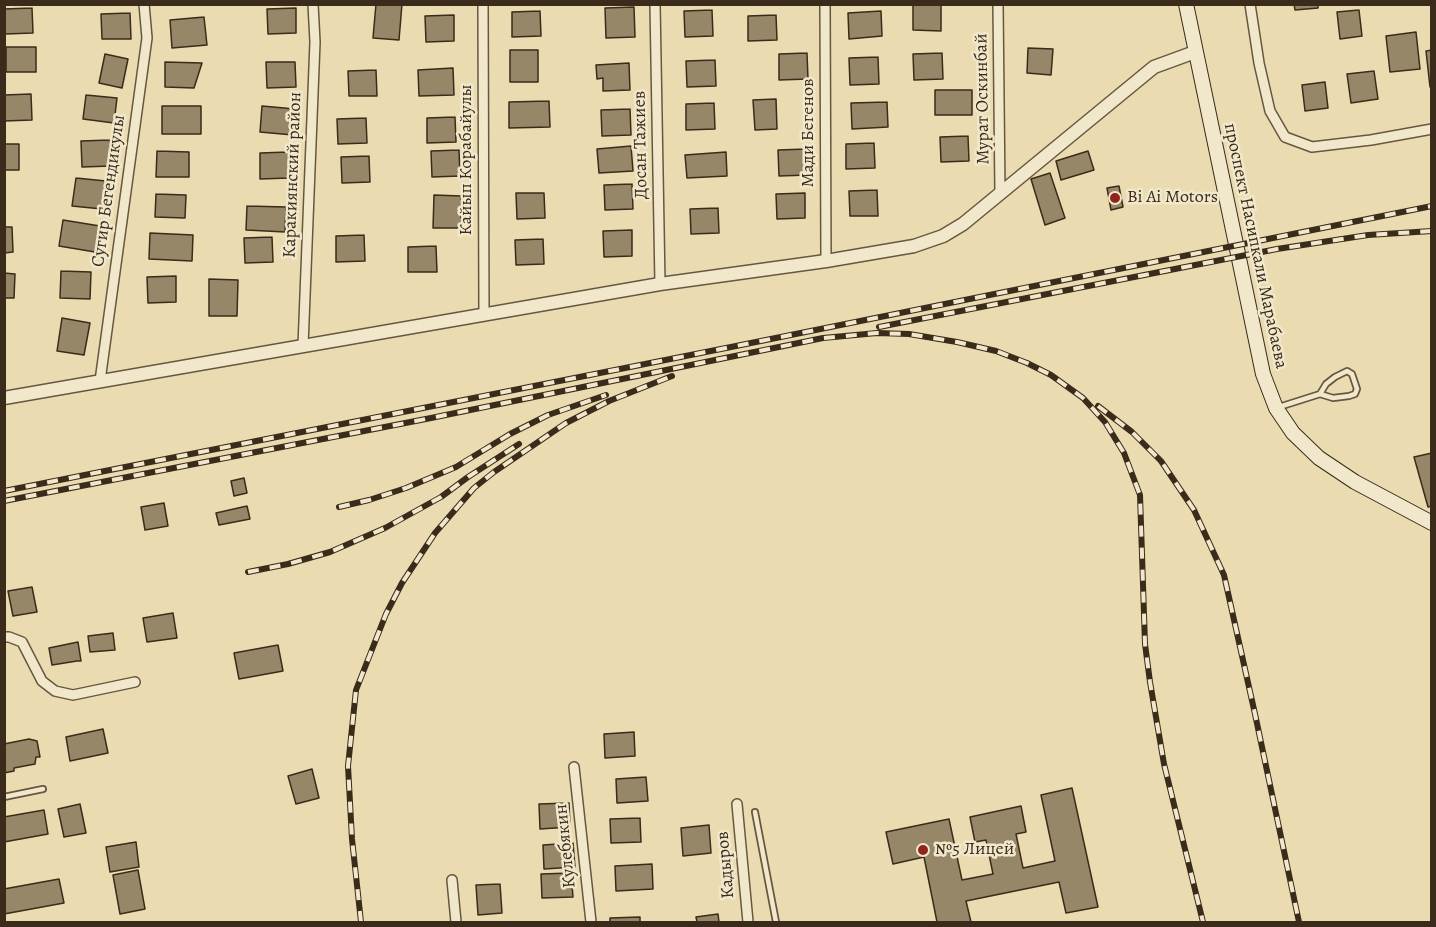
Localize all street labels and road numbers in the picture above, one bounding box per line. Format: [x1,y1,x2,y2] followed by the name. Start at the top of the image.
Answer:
[971,33,995,165] street label: Мурат Оскинбай
[798,78,820,188] street label: Мади Бегенов
[456,84,478,236] street label: Кайып Корабайулы
[629,91,653,199] street label: Досан Тажиев
[279,92,307,258] street label: Каракиянский район
[88,114,130,268] street label: Сугир Бегендикулы
[1218,121,1292,371] street label: проспект Насипкали Марабаева
[551,803,581,889] street label: Кулебякин
[712,830,740,900] street label: Кадыров

